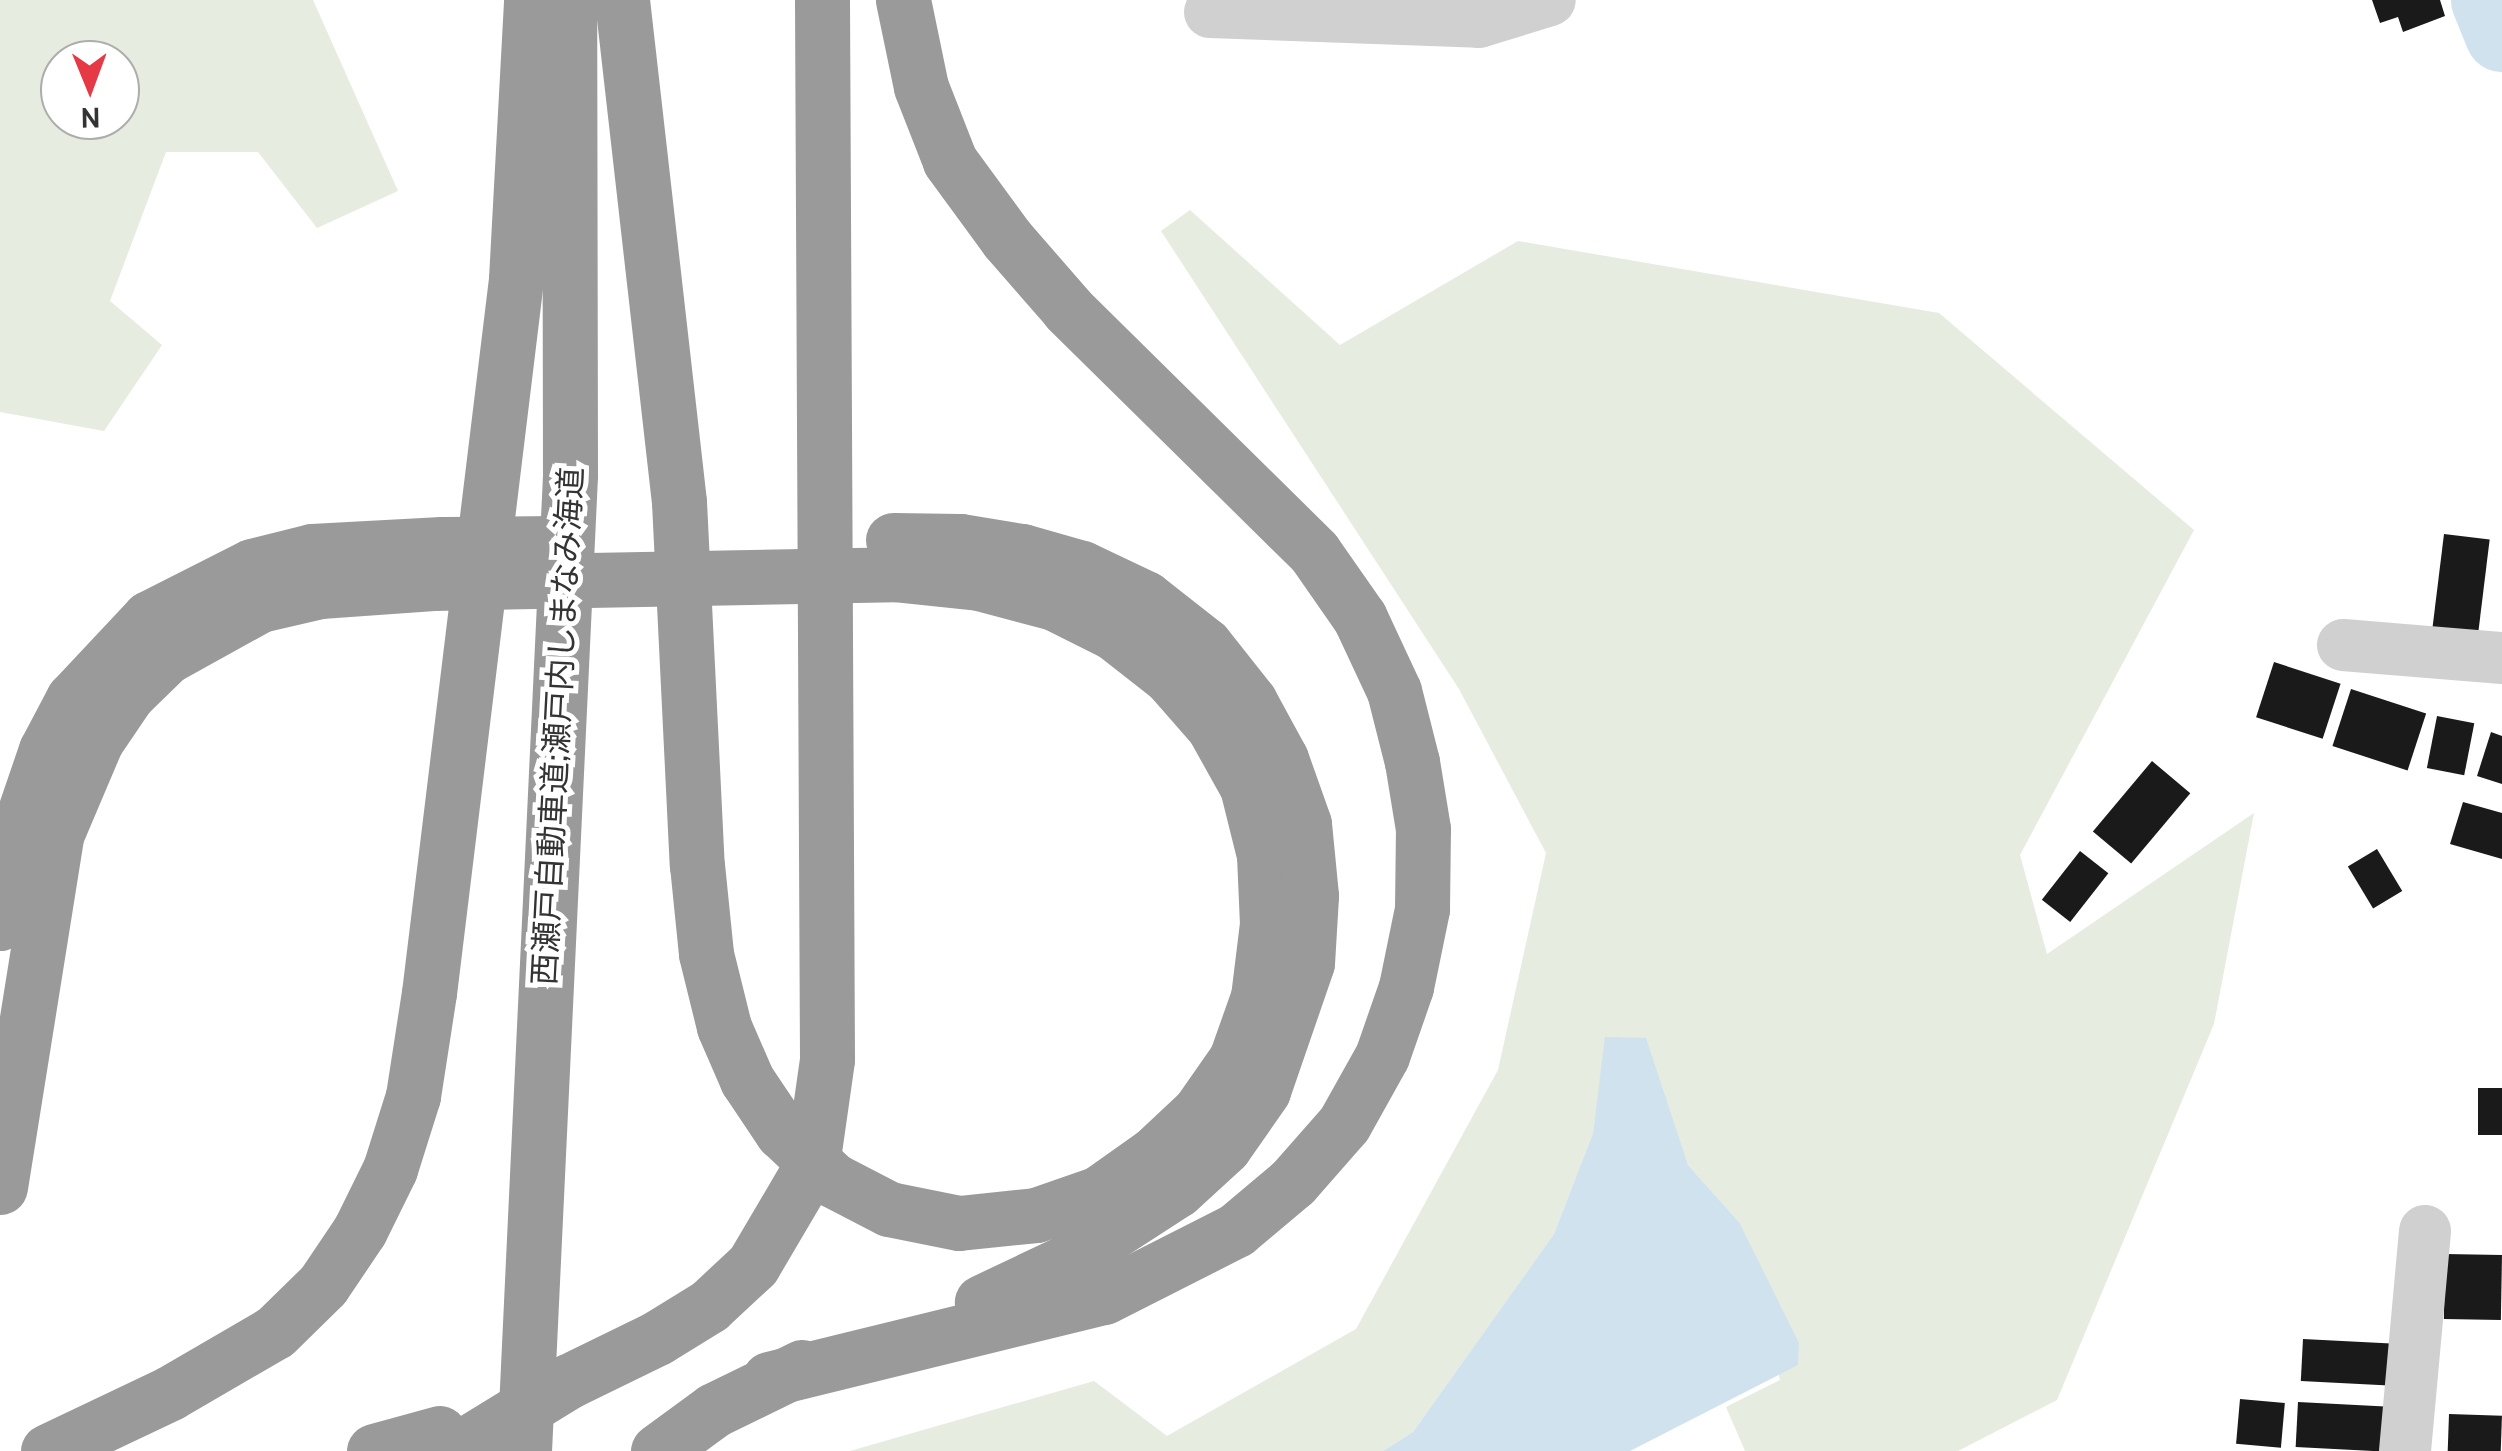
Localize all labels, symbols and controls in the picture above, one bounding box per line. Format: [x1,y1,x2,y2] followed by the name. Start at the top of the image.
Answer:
[40,40,140,140] north arrow
[80,101,101,135] text: N
[525,466,591,986] street label: 西瀬戸自動車道;瀬戸内しまなみ海道

